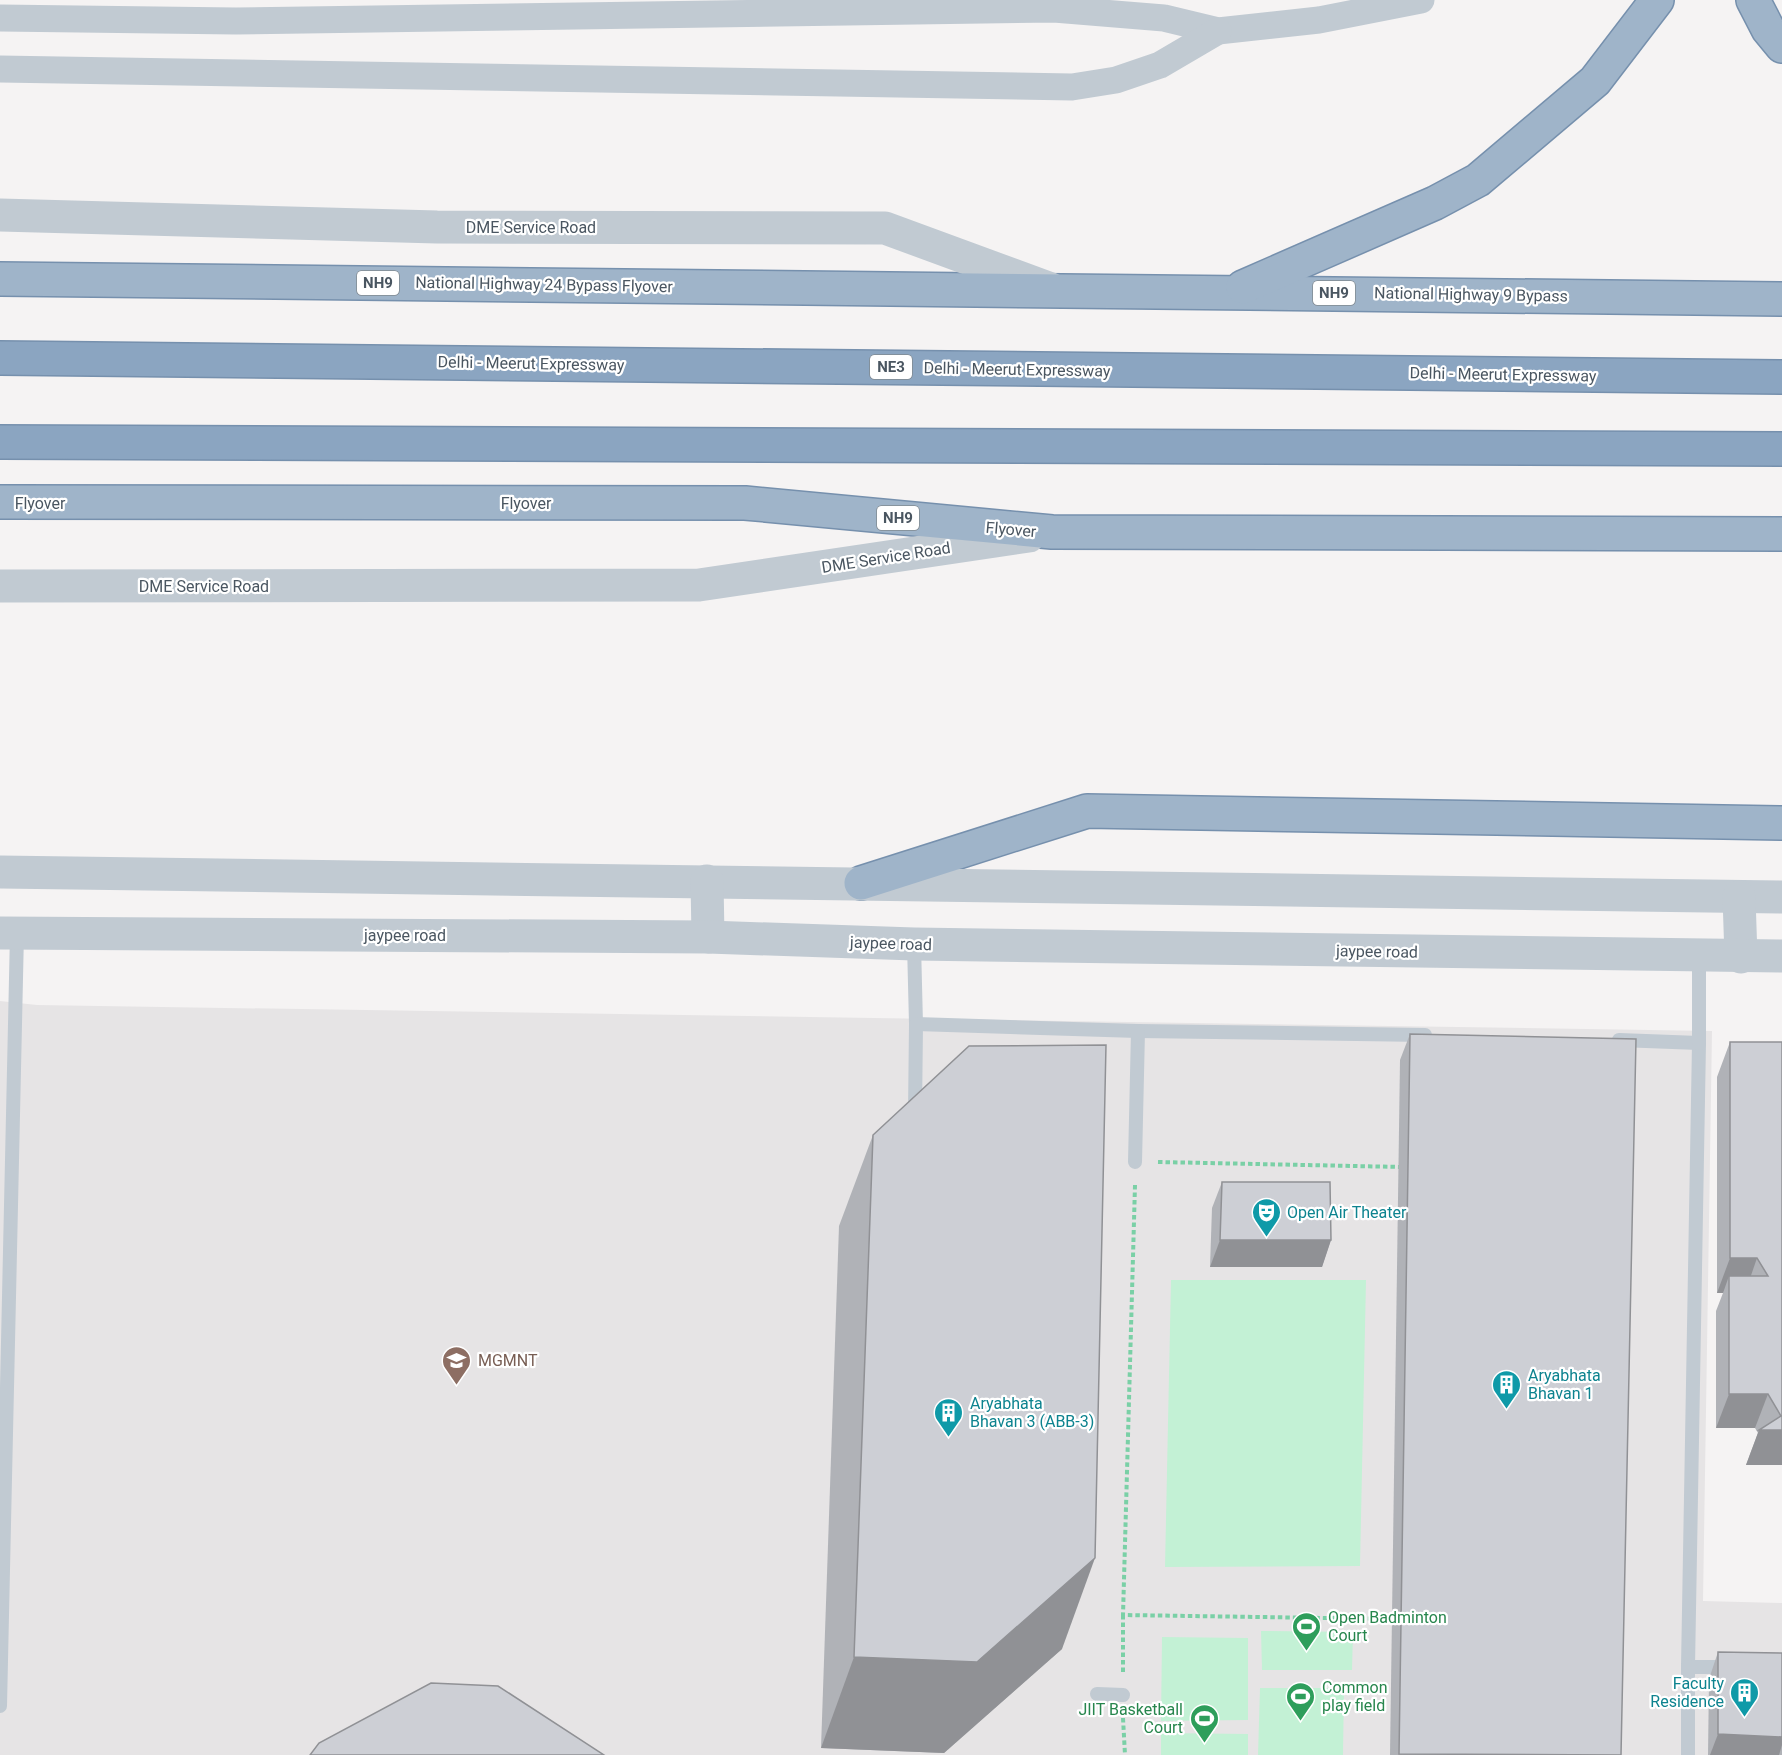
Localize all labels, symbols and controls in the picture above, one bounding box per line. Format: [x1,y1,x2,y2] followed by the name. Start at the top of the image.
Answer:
[466,218,596,237] street label: DME Service Road
[357,271,399,295] road number: NH9
[415,273,673,296] street label: National Highway 24 Bypass Flyover
[1313,281,1355,305] road number: NH9
[1374,283,1568,306] street label: National Highway 9 Bypass
[437,352,625,375] street label: Delhi - Meerut Expressway
[870,355,912,379] road number: NE3
[923,358,1111,381] street label: Delhi - Meerut Expressway
[1409,363,1597,386] street label: Delhi - Meerut Expressway
[15,494,66,513] street label: Flyover
[501,494,552,513] street label: Flyover
[877,506,919,530] road number: NH9
[985,518,1038,541] street label: Flyover
[820,538,952,577] street label: DME Service Road
[139,577,269,596] street label: DME Service Road
[363,926,446,945] street label: jaypee road
[849,933,932,954] street label: jaypee road
[1335,941,1418,962] street label: jaypee road
[1250,1196,1282,1238] theatre icon: Open Air Theater
[1287,1203,1407,1222] place label: Open Air Theater
[441,1344,473,1386] school or university icon: MGMNT
[478,1351,538,1370] place label: MGMNT
[1528,1366,1601,1403] place label: Aryabhata Bhavan 1
[1491,1368,1523,1410] building icon: Aryabhata Bhavan 1
[970,1394,1094,1431] place label: Aryabhata Bhavan 3 (ABB-3)
[933,1396,965,1438] building icon: Aryabhata Bhavan 3 (ABB-3)
[1328,1608,1447,1645] place label: Open Badminton Court
[1291,1610,1323,1652] sports icon: Open Badminton Court
[1650,1674,1724,1711] place label: Faculty Residence
[1729,1676,1761,1718] building icon: Faculty Residence
[1322,1678,1388,1715] place label: Common play field
[1285,1680,1317,1722] sports icon: Common play field
[1078,1700,1183,1737] place label: JIIT Basketball Court
[1188,1702,1220,1744] sports icon: JIIT Basketball Court

